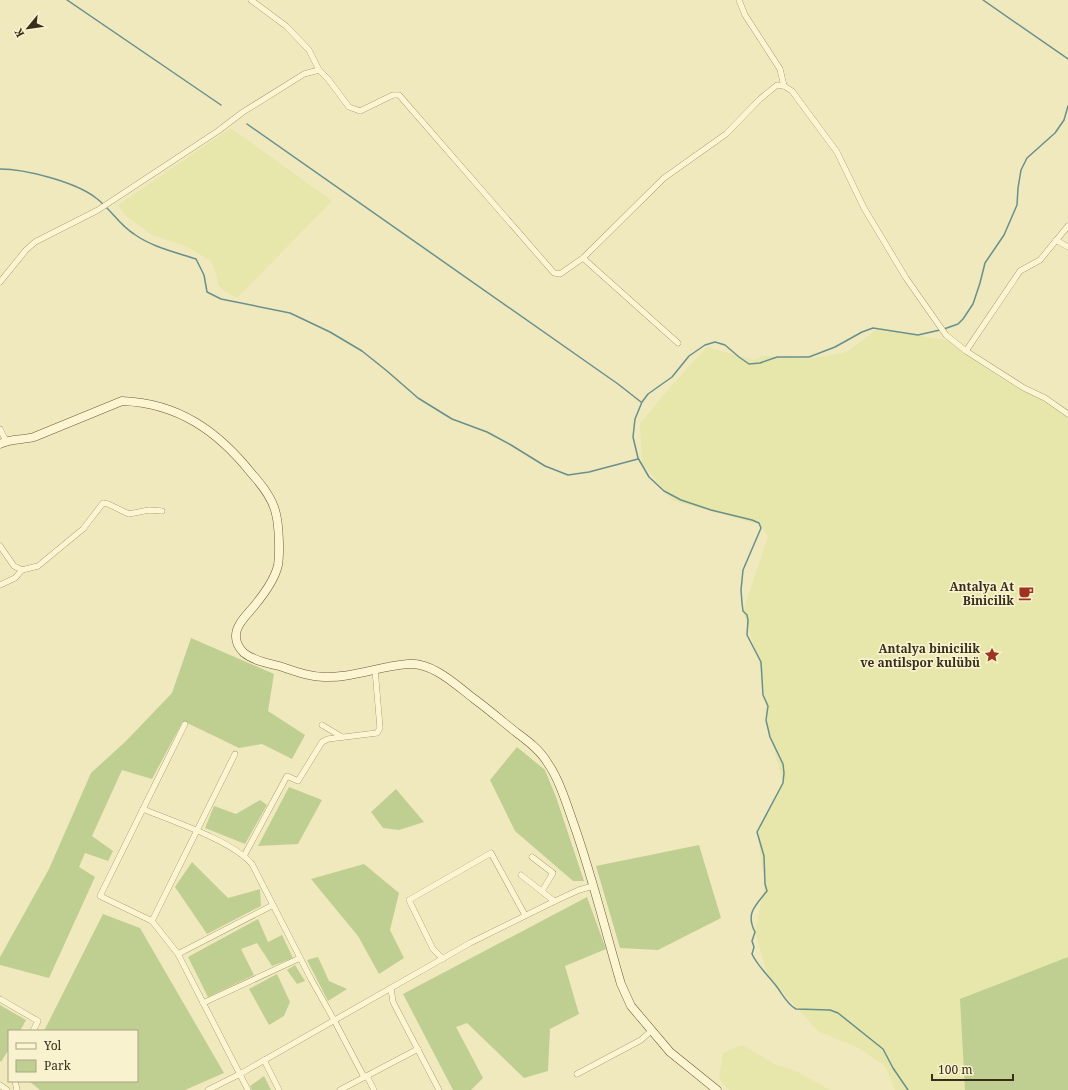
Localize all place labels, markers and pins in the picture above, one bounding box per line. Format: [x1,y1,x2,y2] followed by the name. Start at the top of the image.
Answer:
[950,578,1014,609] place label: Antalya At Binicilik
[1017,584,1035,602] cafe icon: Antalya At Binicilik
[860,640,980,671] place label: Antalya binicilik ve antilspor kulübü
[983,646,1001,664] place icon: Antalya binicilik ve antilspor kulübü

